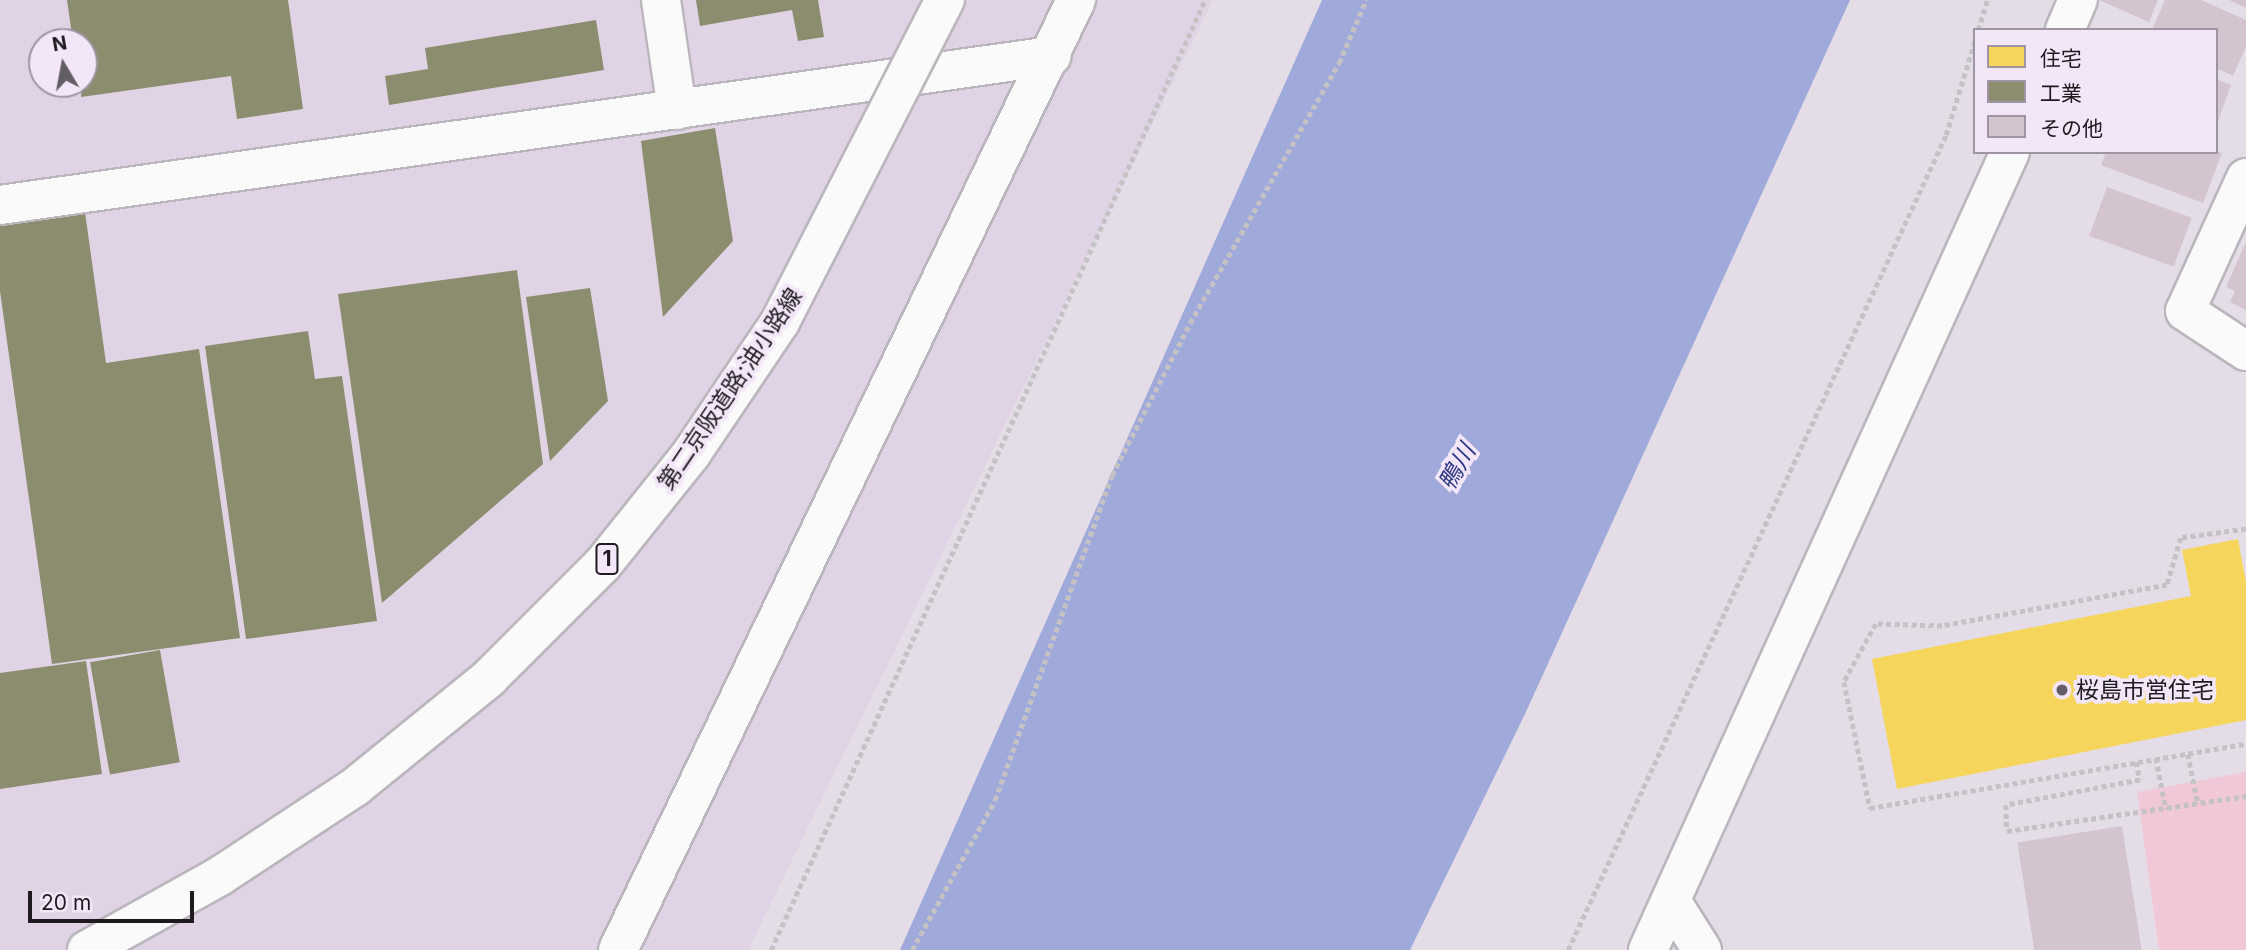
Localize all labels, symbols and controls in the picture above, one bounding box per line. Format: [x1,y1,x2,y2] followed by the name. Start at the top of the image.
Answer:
[28,28,98,98] north arrow
[1973,28,2218,154] legend
[50,31,69,56] text: N
[2040,46,2082,71] text: 住宅
[2040,81,2082,106] text: 工業
[2040,116,2103,141] text: その他
[652,283,808,495] street label: 第二京阪道路;油小路線
[1433,439,1481,495] water label: 鴨川
[595,542,619,576] road number: 1
[2076,676,2214,704] place label: 桜島市営住宅
[2054,682,2070,698] marker: 桜島市営住宅
[32,876,198,920] scale bar
[41,890,91,915] text: 20 m

